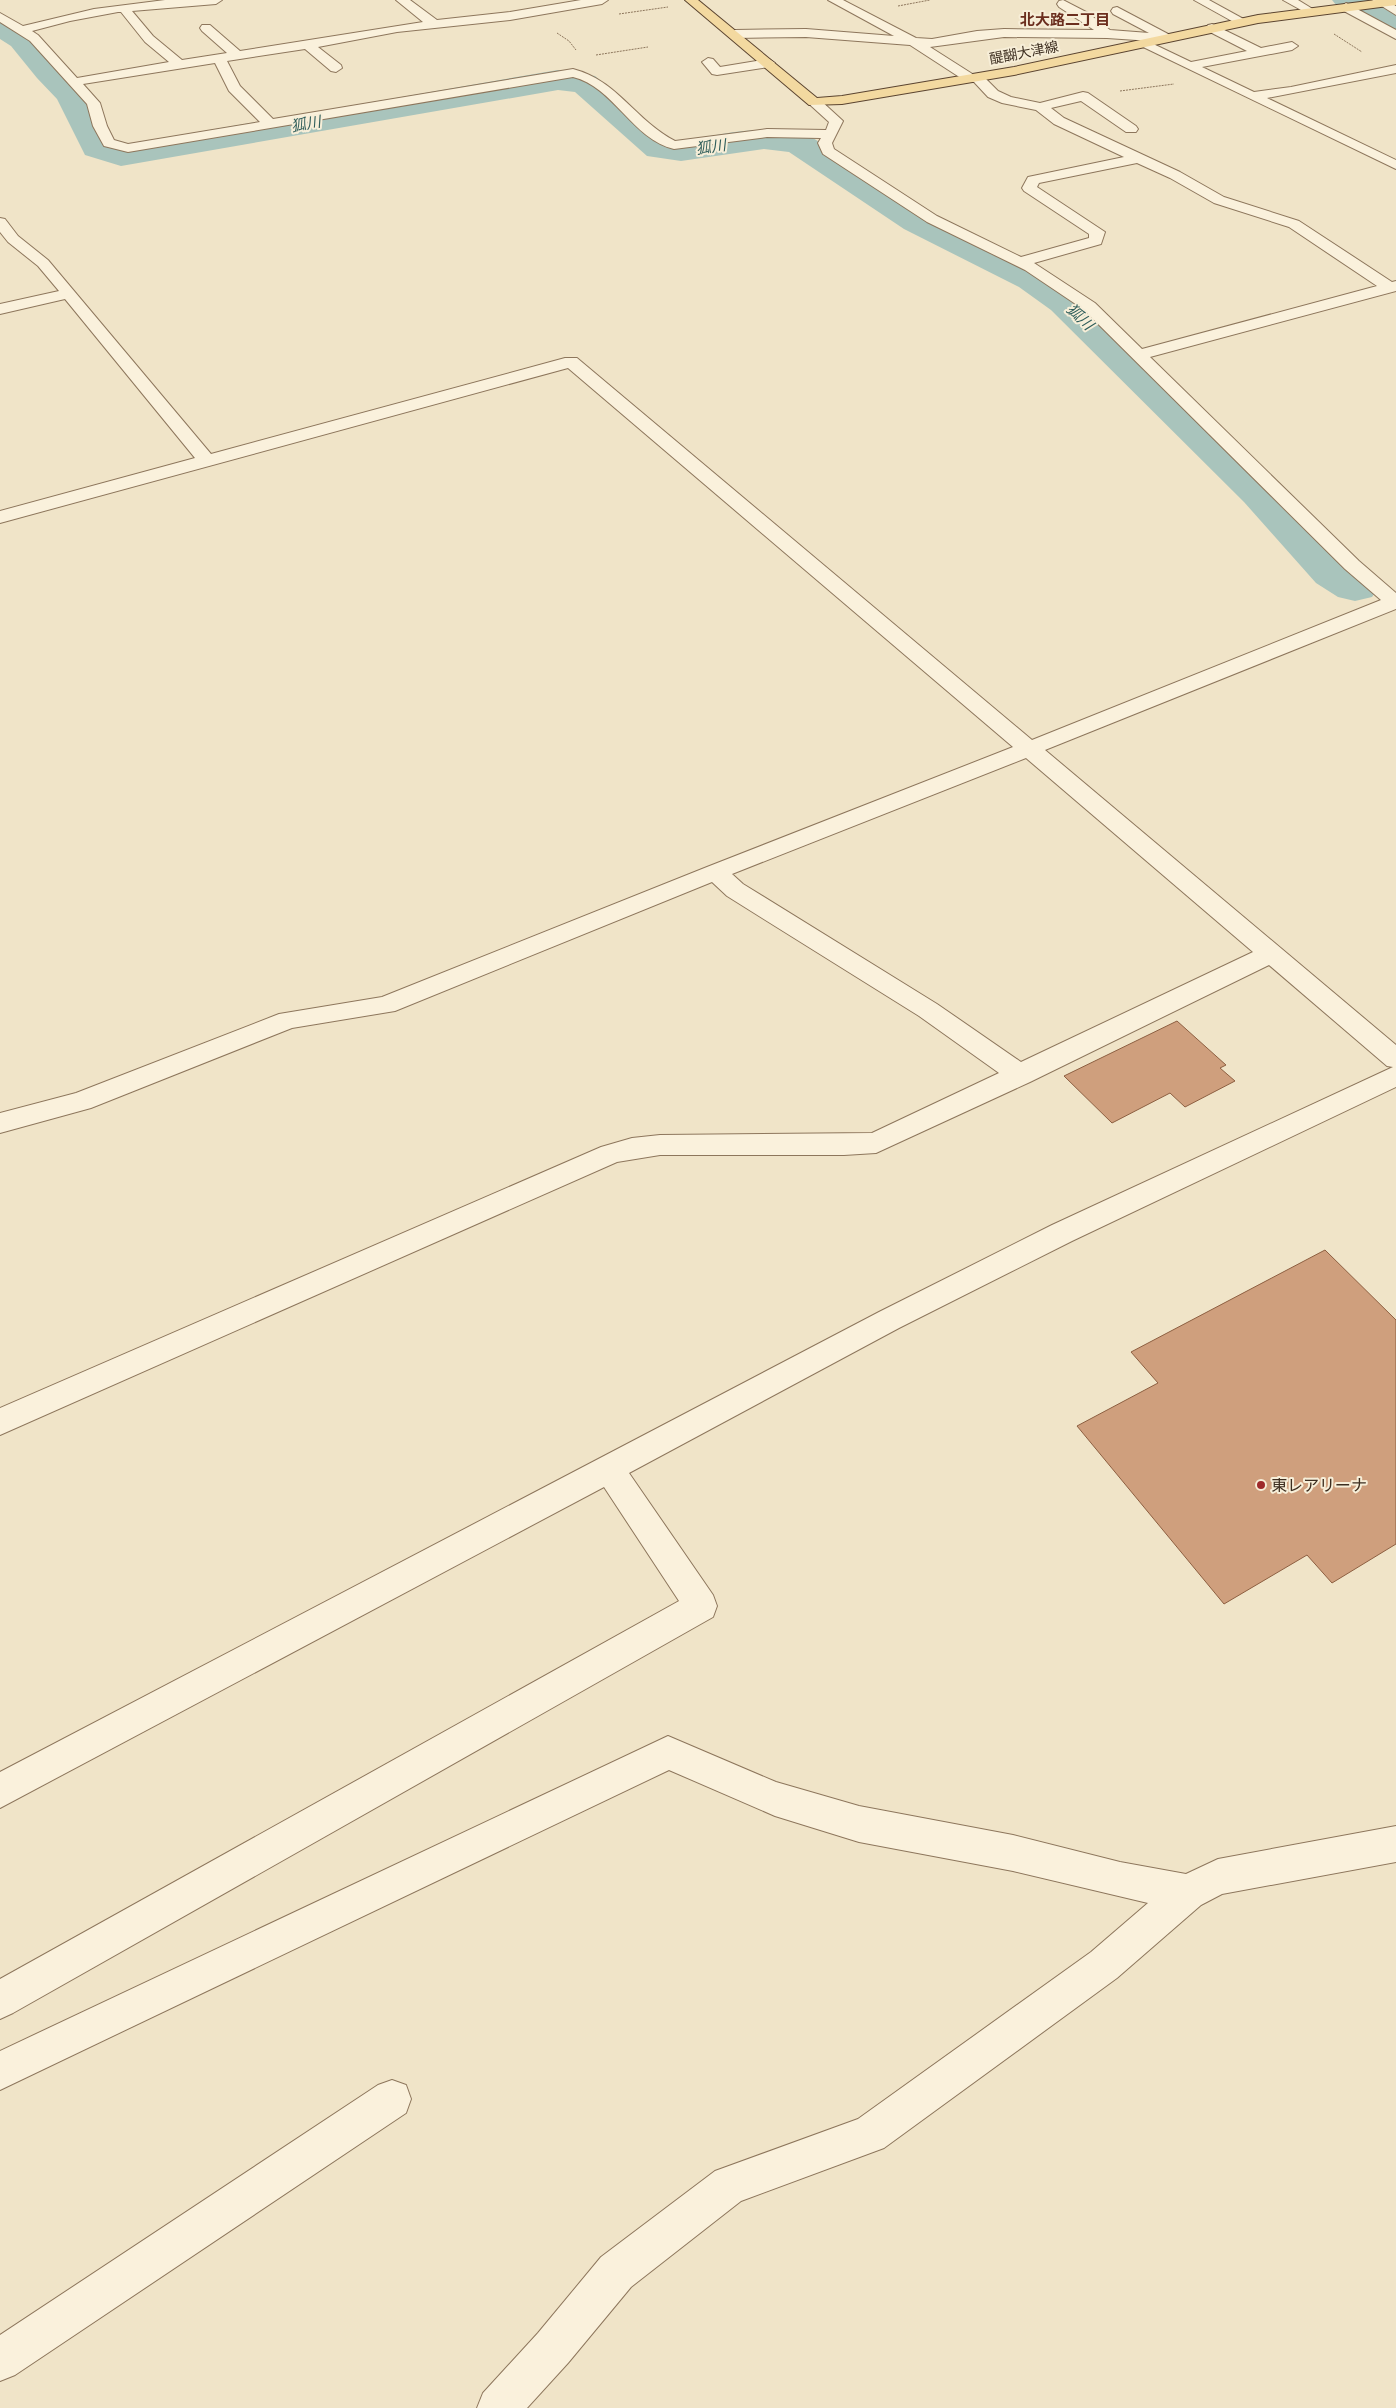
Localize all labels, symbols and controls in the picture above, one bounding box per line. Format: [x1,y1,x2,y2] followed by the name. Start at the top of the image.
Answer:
[1020,11,1110,29] district label: 北大路二丁目
[988,38,1060,68] street label: 醍醐大津線
[290,112,324,135] water label: 狐川
[695,136,729,158] water label: 狐川
[1063,300,1098,335] water label: 狐川
[1271,1476,1367,1495] place label: 東レアリーナ
[1255,1479,1267,1491] marker: 東レアリーナ

